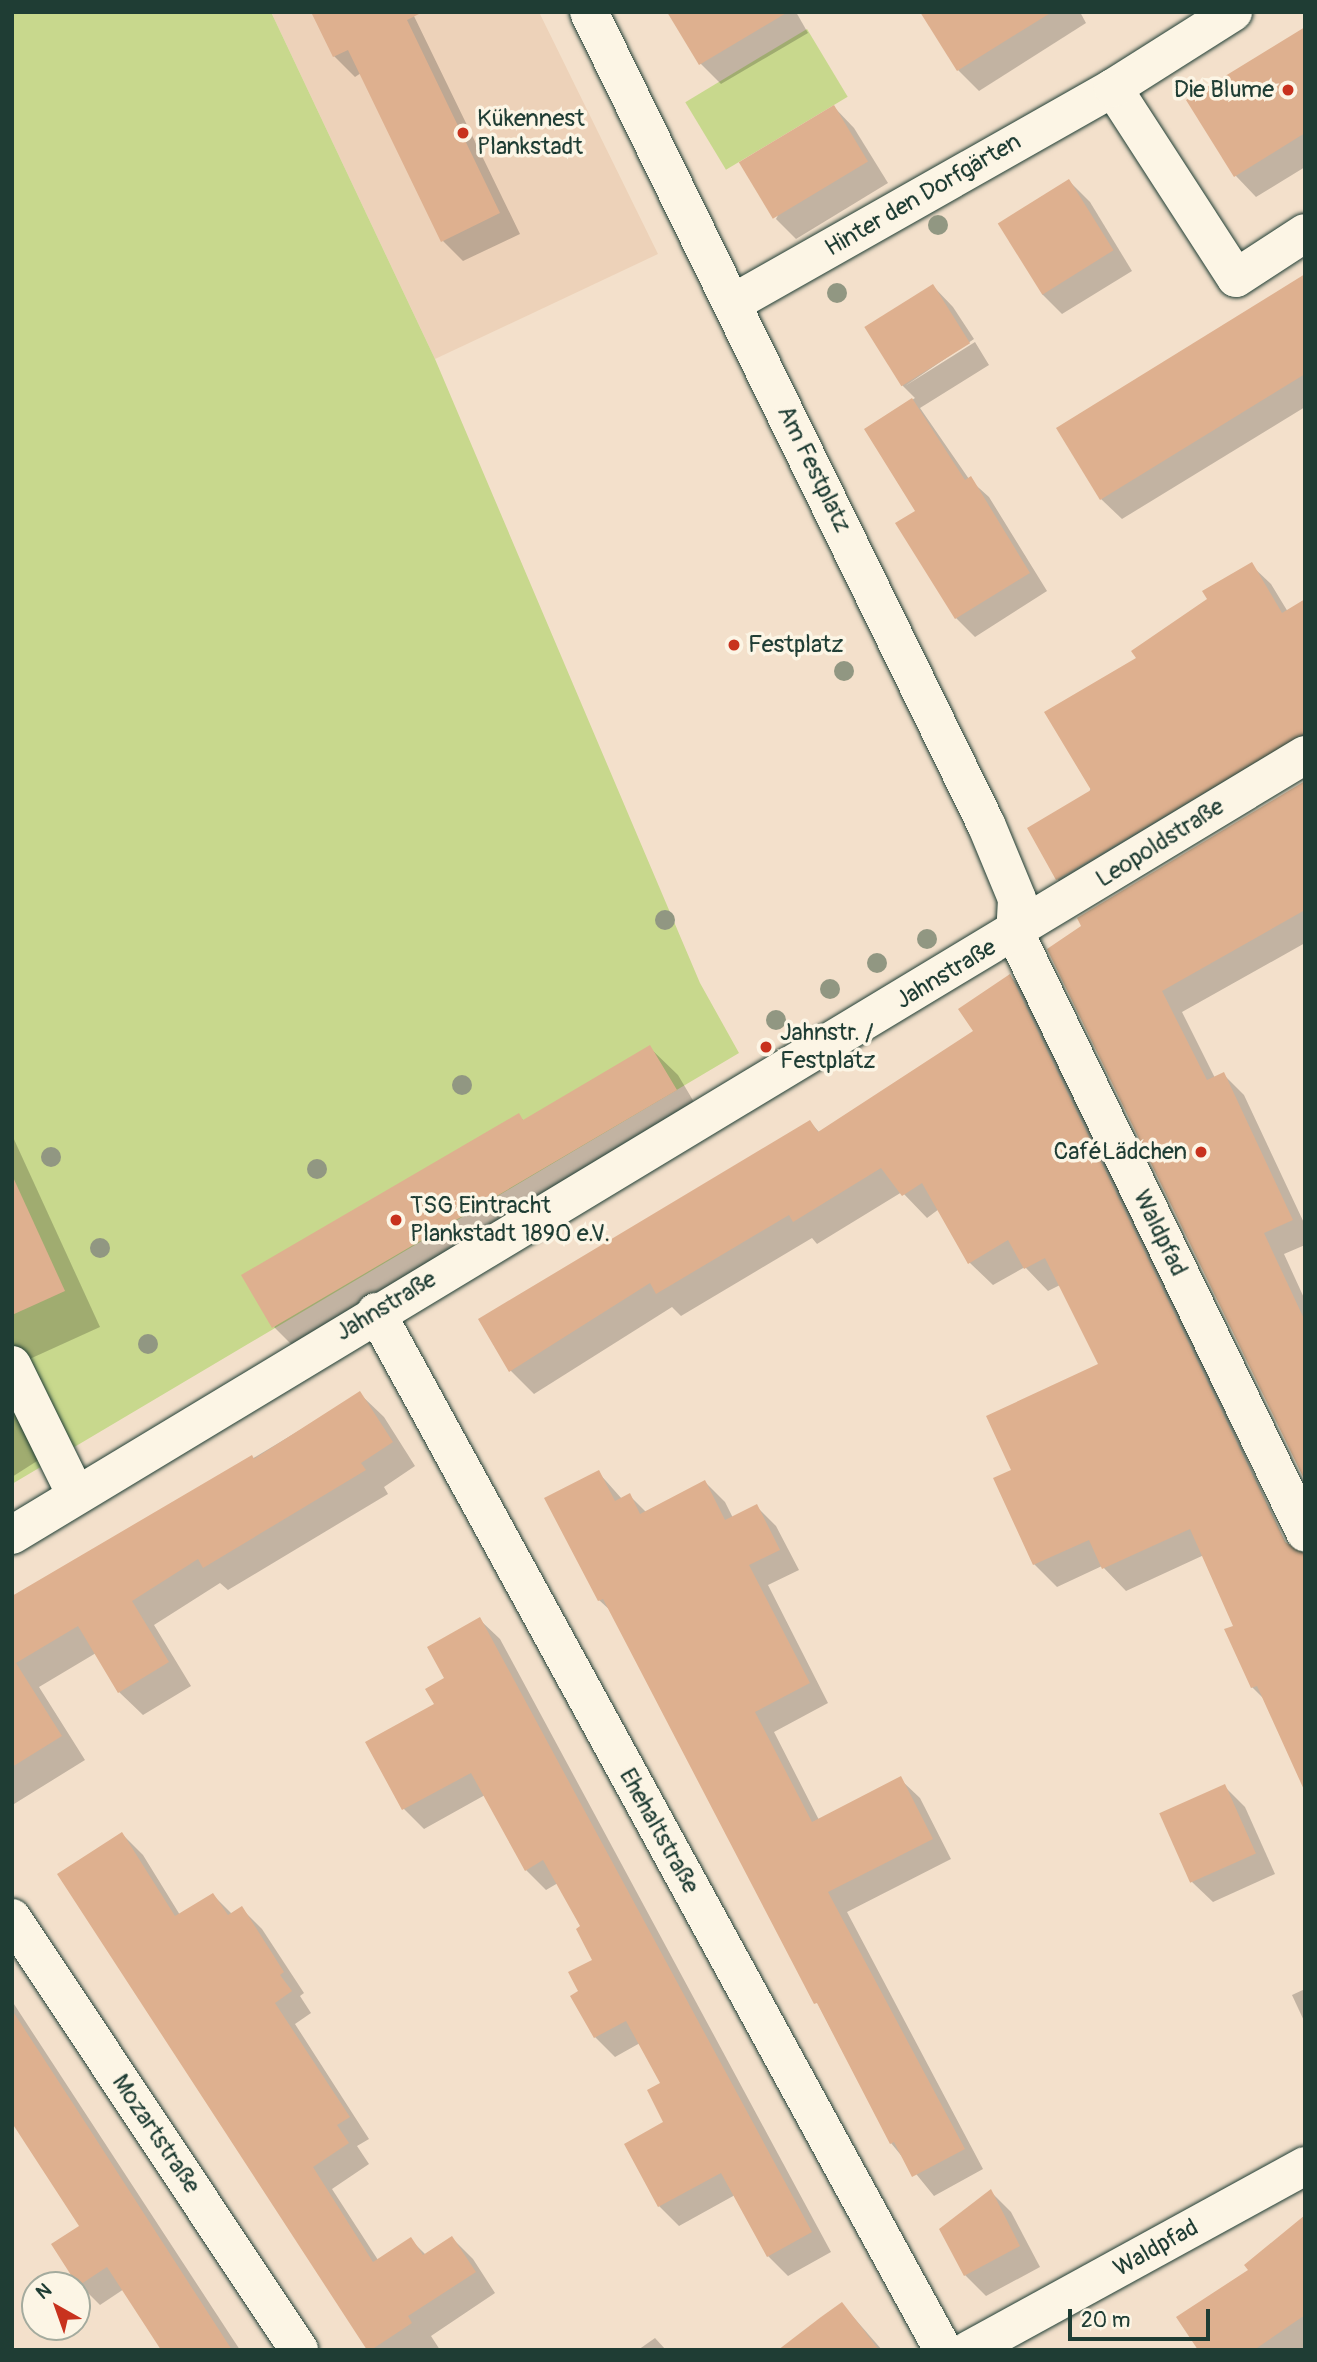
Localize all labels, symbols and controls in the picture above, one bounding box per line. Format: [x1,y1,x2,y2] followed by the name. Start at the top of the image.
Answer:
[1174,76,1274,104] place label: Die Blume
[1280,82,1296,98] marker: Die Blume
[477,105,585,161] place label: Kükennest Plankstadt
[455,125,471,141] marker: Kükennest Plankstadt
[820,127,1026,263] street label: Hinter den Dorfgärten
[771,401,857,537] street label: Am Festplatz
[748,631,844,659] place label: Festplatz
[726,637,742,653] marker: Festplatz
[1091,792,1229,894] street label: Leopoldstraße
[891,933,1001,1015] street label: Jahnstraße
[780,1019,876,1075] place label: Jahnstr. / Festplatz
[758,1039,774,1055] marker: Jahnstr. / Festplatz
[1053,1138,1187,1166] place label: CaféLädchen
[1193,1144,1209,1160] marker: CaféLädchen
[1127,1185,1193,1281] street label: Waldpfad
[410,1192,610,1248] place label: TSG Eintracht Plankstadt 1890 e.V.
[388,1212,404,1228] marker: TSG Eintracht Plankstadt 1890 e.V.
[331,1265,441,1347] street label: Jahnstraße
[613,1763,705,1899] street label: Ehehaltstraße
[106,2069,206,2199] street label: Mozartstraße
[1109,2213,1203,2283] street label: Waldpfad
[21,2271,91,2341] north arrow
[31,2278,56,2305] text: N
[1072,2296,1214,2340] scale bar
[1081,2307,1130,2334] text: 20 m

